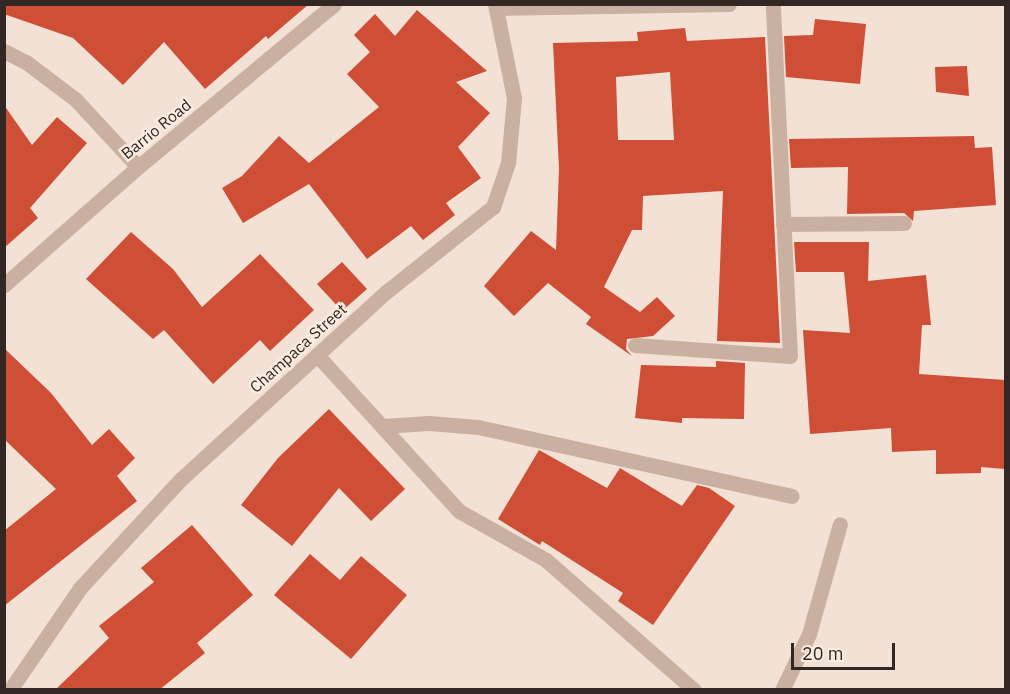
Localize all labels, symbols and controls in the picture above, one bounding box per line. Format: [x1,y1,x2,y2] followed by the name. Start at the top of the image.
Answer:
[117,95,195,163] street label: Barrio Road
[246,300,350,396] street label: Champaca Street
[794,631,898,669] scale bar
[802,642,844,665] text: 20 m

